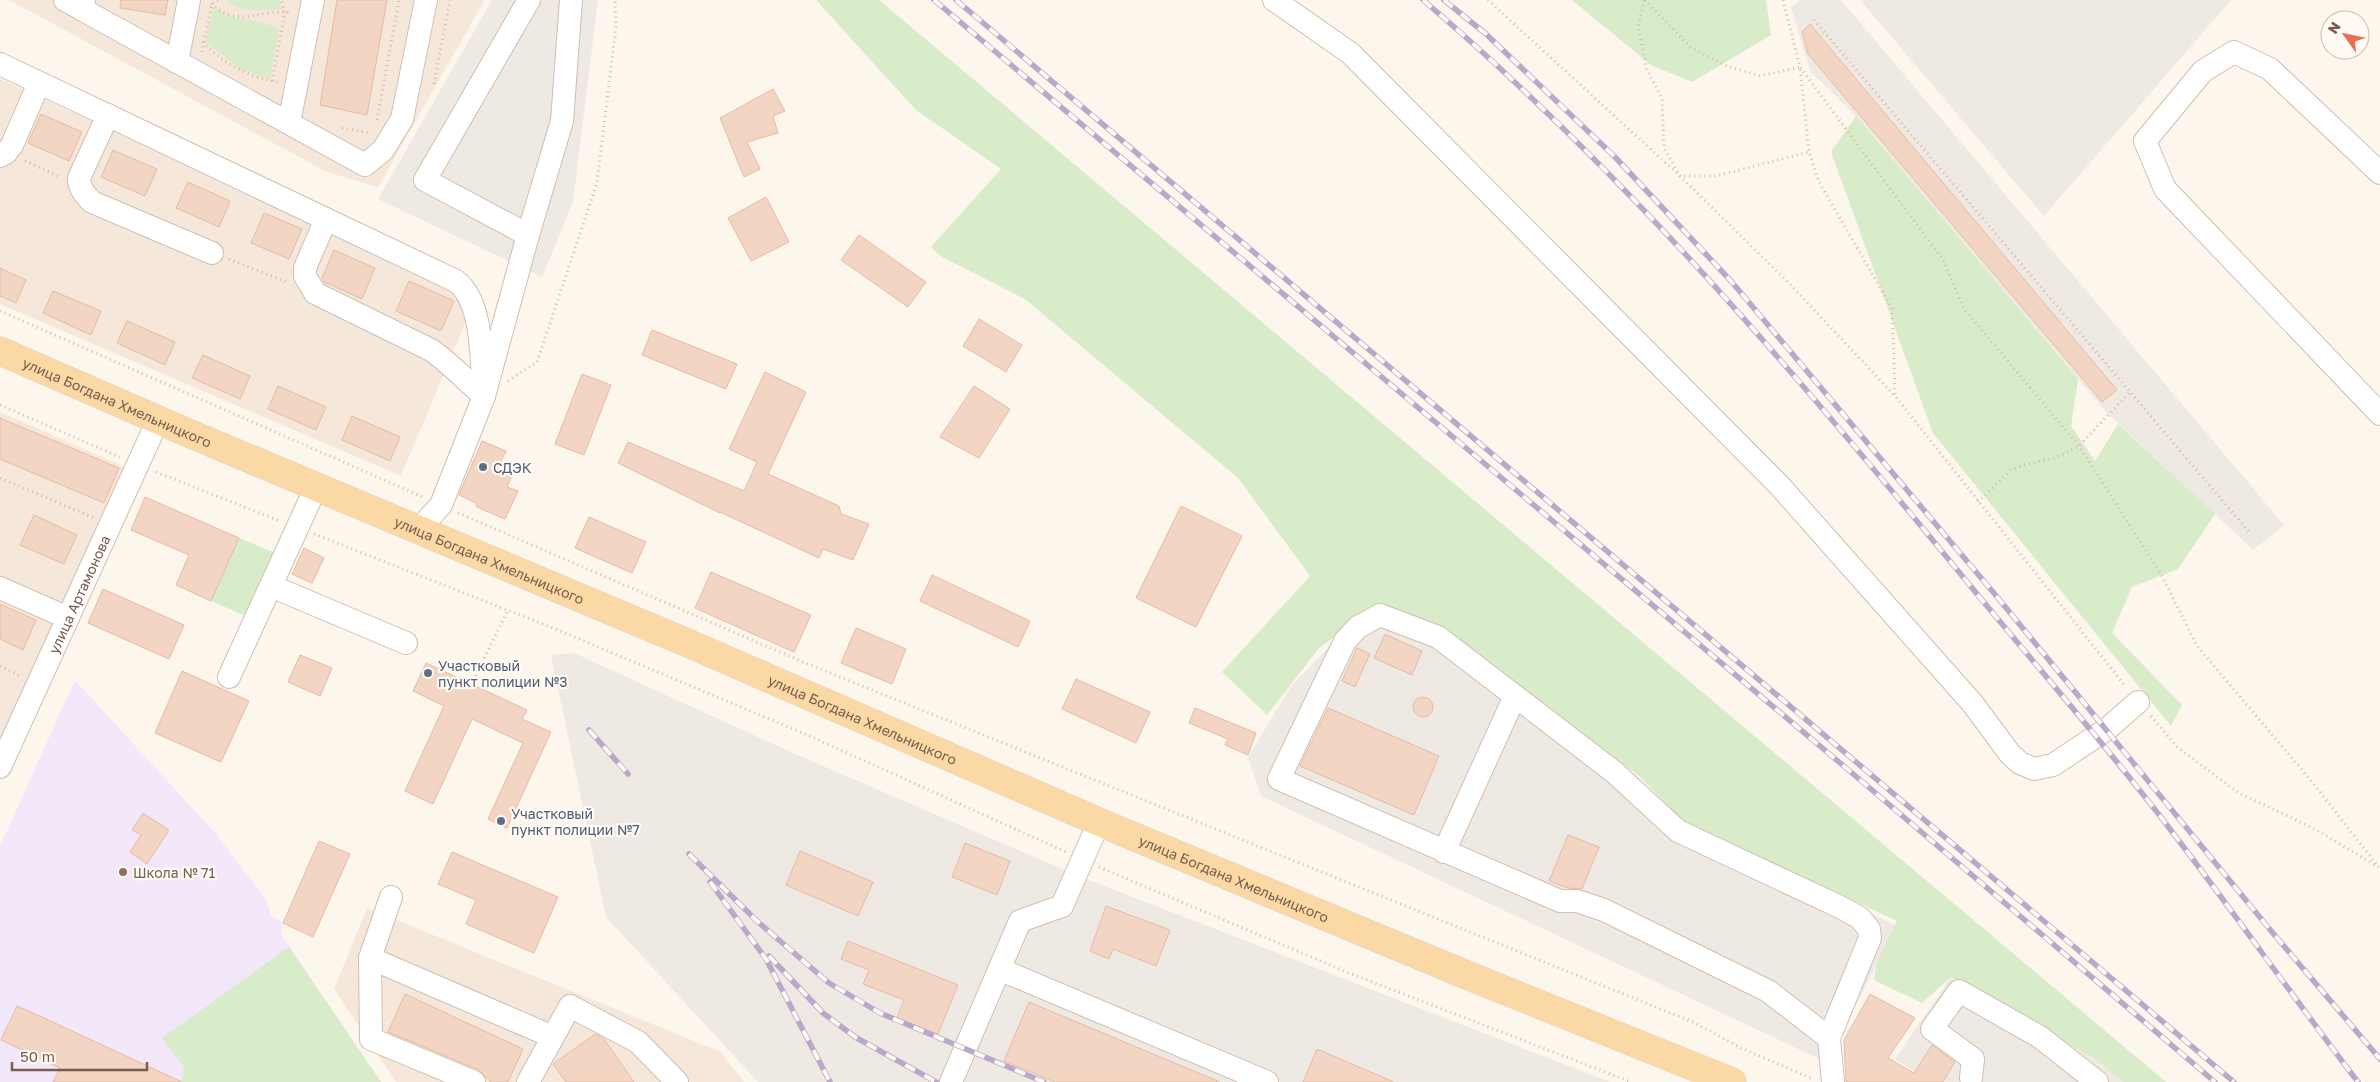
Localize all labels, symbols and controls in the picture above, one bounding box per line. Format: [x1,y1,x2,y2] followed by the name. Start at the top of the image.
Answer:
[2320,10,2370,60] north arrow
[2324,19,2344,37] text: N
[20,354,214,450] street label: улица Богдана Хмельницкого
[493,459,532,476] place label: СДЭК
[477,461,489,473] marker: СДЭК
[392,512,587,607] street label: улица Богдана Хмельницкого
[44,532,113,656] street label: улица Артамонова
[438,657,567,690] place label: Участковый пункт полиции №3
[422,667,434,679] marker: Участковый пункт полиции №3
[766,671,960,768] street label: улица Богдана Хмельницкого
[511,805,640,838] place label: Участковый пункт полиции №7
[495,815,507,827] marker: Участковый пункт полиции №7
[1137,831,1332,925] street label: улица Богдана Хмельницкого
[133,864,215,881] place label: Школа № 71
[117,866,129,878] marker: Школа № 71
[12,1040,148,1072] scale bar
[20,1047,55,1065] text: 50 m

